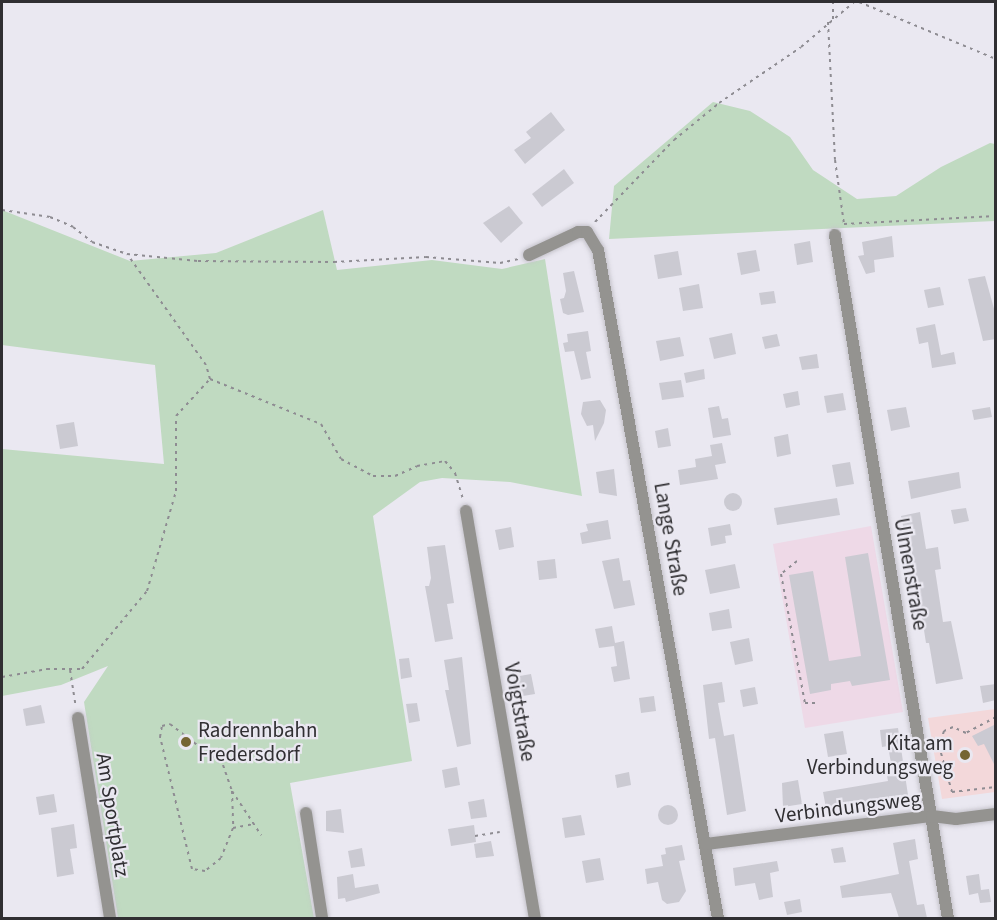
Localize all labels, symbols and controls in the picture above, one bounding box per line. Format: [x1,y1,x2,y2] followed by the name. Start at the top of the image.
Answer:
[649,480,693,598] street label: Lange Straße
[889,516,933,632] street label: Ulmenstraße
[499,661,541,763] street label: Voigtstraße
[198,717,317,767] place label: Radrennbahn Fredersdorf
[807,730,953,780] place label: Kita am Verbindungsweg
[179,735,193,749] marker: Radrennbahn Fredersdorf
[958,748,972,762] marker: Kita am Verbindungsweg
[91,751,135,879] street label: Am Sportplatz
[774,786,922,828] street label: Verbindungsweg

